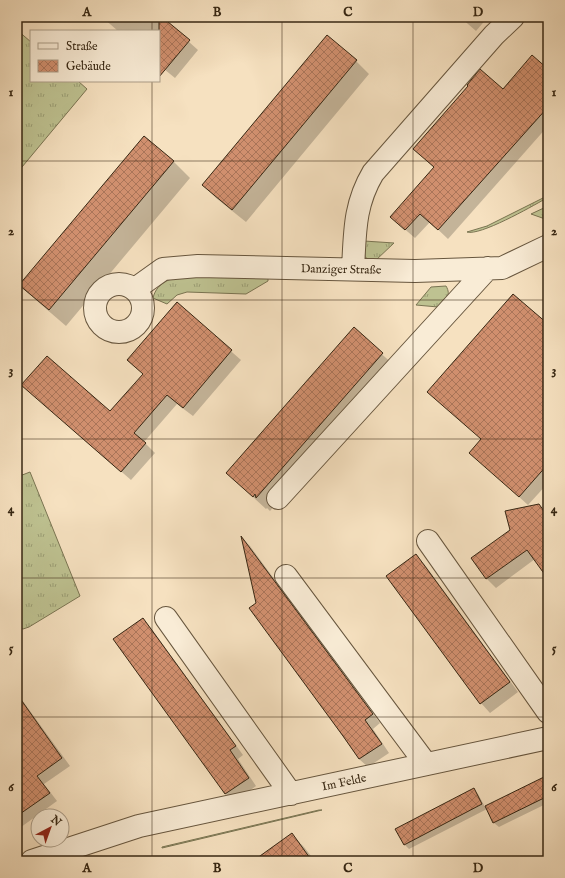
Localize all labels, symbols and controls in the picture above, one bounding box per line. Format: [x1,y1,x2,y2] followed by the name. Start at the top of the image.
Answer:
[82,4,93,21] text: A
[213,4,222,21] text: B
[343,4,353,21] text: C
[473,4,484,21] text: D
[30,30,160,82] legend
[66,39,98,54] text: Straße
[66,59,111,74] text: Gebäude
[9,84,14,101] text: 1
[552,84,557,101] text: 1
[8,223,14,240] text: 2
[551,223,557,240] text: 2
[301,261,382,278] street label: Danziger Straße
[9,362,14,379] text: 3
[552,362,557,379] text: 3
[8,501,15,518] text: 4
[551,501,558,518] text: 4
[9,640,14,657] text: 5
[552,640,557,657] text: 5
[320,770,368,795] street label: Im Felde
[8,779,14,796] text: 6
[551,779,557,796] text: 6
[30,808,70,848] north arrow
[47,812,64,830] text: N
[82,860,93,877] text: A
[213,860,222,877] text: B
[343,860,353,877] text: C
[473,860,484,877] text: D

